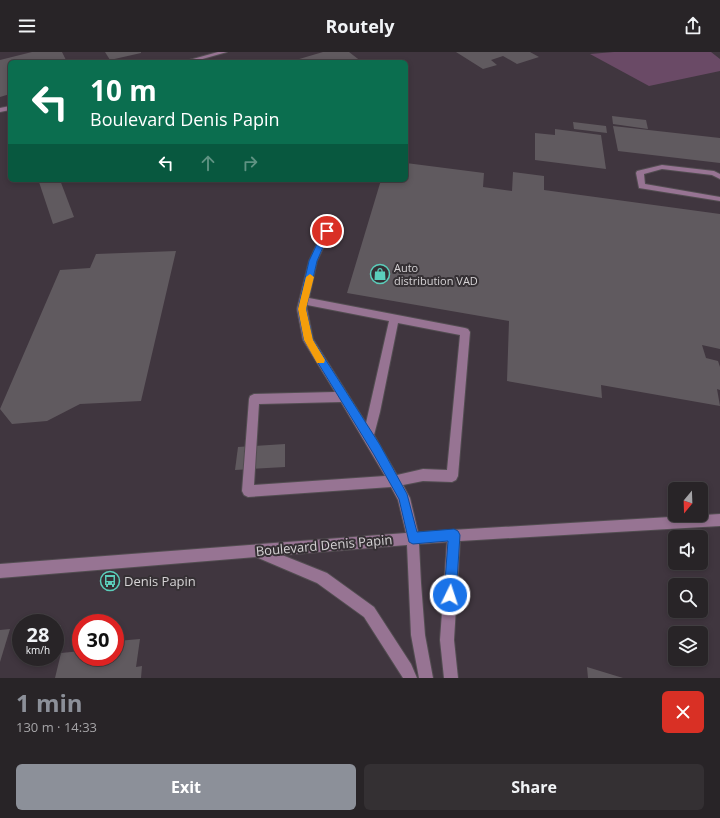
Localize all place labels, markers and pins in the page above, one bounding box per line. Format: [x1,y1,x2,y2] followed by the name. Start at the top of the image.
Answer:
[310,214,344,248] pin
[394,260,478,288] place label: Auto distribution VAD
[369,263,391,285] shop icon: Auto distribution VAD
[99,570,121,592] bus stop icon: Denis Papin
[124,572,196,590] place label: Denis Papin

